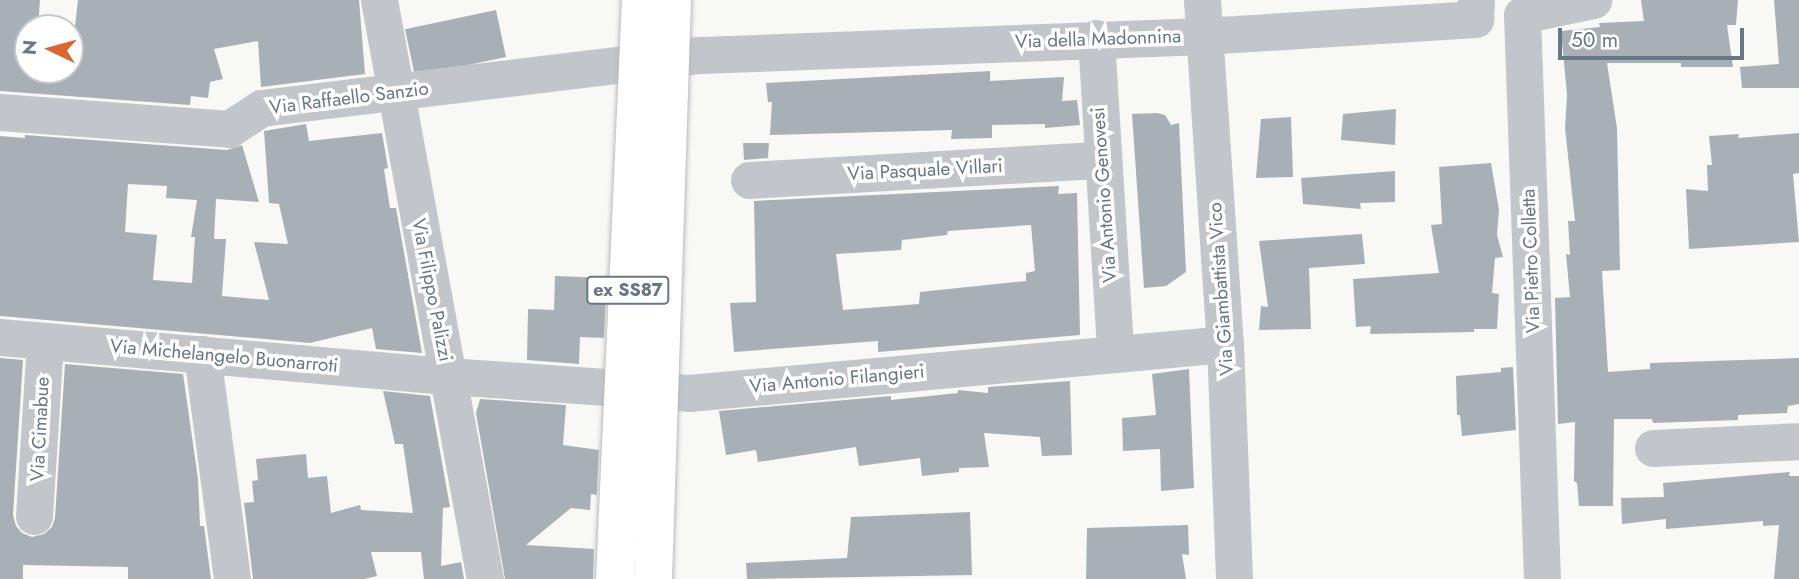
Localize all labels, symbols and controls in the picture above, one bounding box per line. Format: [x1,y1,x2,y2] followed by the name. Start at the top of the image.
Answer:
[14,14,84,84] north arrow
[1561,14,1746,58] scale bar
[1015,25,1181,53] street label: Via della Madonnina
[1571,25,1618,55] text: 50 m
[15,39,44,56] text: N
[268,77,430,119] street label: Via Raffaello Sanzio
[1086,107,1122,283] street label: Via Antonio Genovesi
[847,155,1003,185] street label: Via Pasquale Villari
[1517,188,1545,334] street label: Via Pietro Colletta
[1204,201,1238,377] street label: Via Giambattista Vico
[407,217,457,363] street label: Via Filippo Palizzi
[586,276,670,304] road number: ex SS87
[109,335,339,377] street label: Via Michelangelo Buonarroti
[748,360,926,398] street label: Via Antonio Filangieri
[26,376,54,482] street label: Via Cimabue

